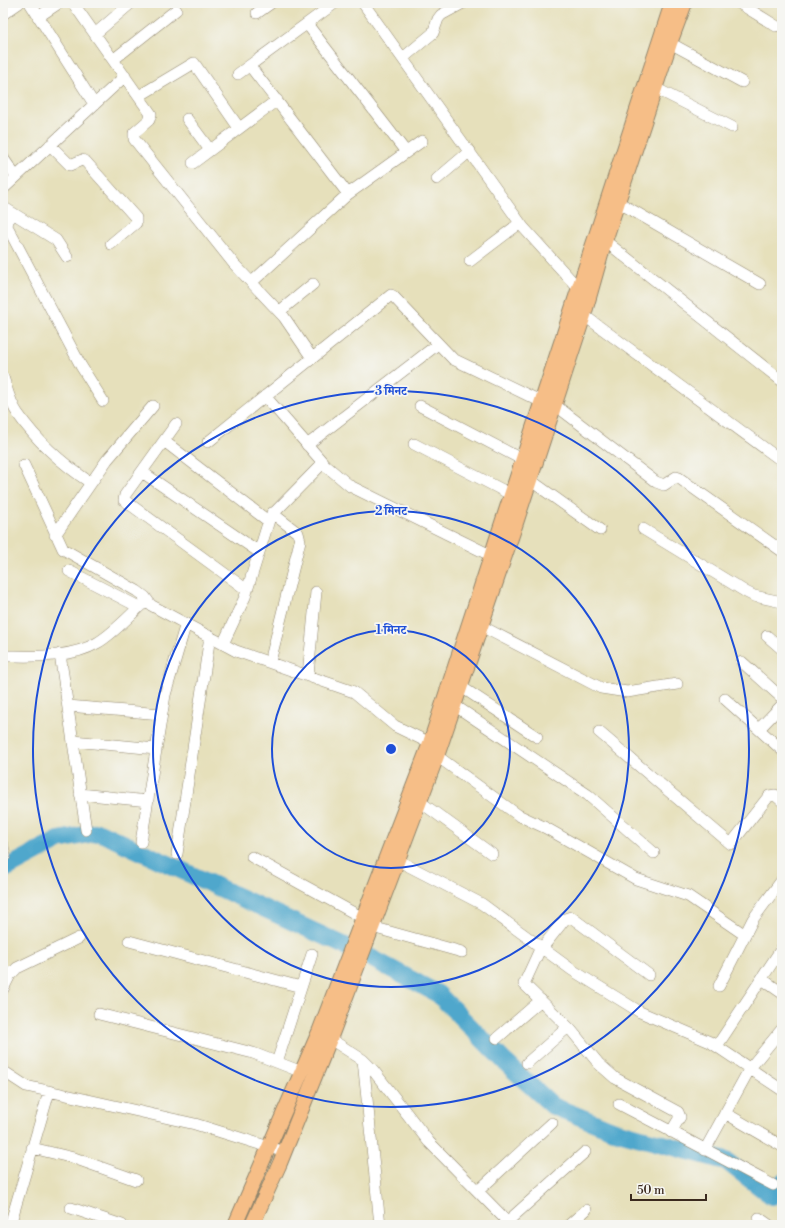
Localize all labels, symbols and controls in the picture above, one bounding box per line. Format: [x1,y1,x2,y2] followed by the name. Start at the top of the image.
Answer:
[375,384,408,399] text: 3 मिनट
[375,504,408,519] text: 2 मिनट
[376,623,407,638] text: 1 मिनट
[384,742,398,756] centre of rings
[631,1176,706,1202] scale bar
[637,1183,665,1198] text: 50 m

